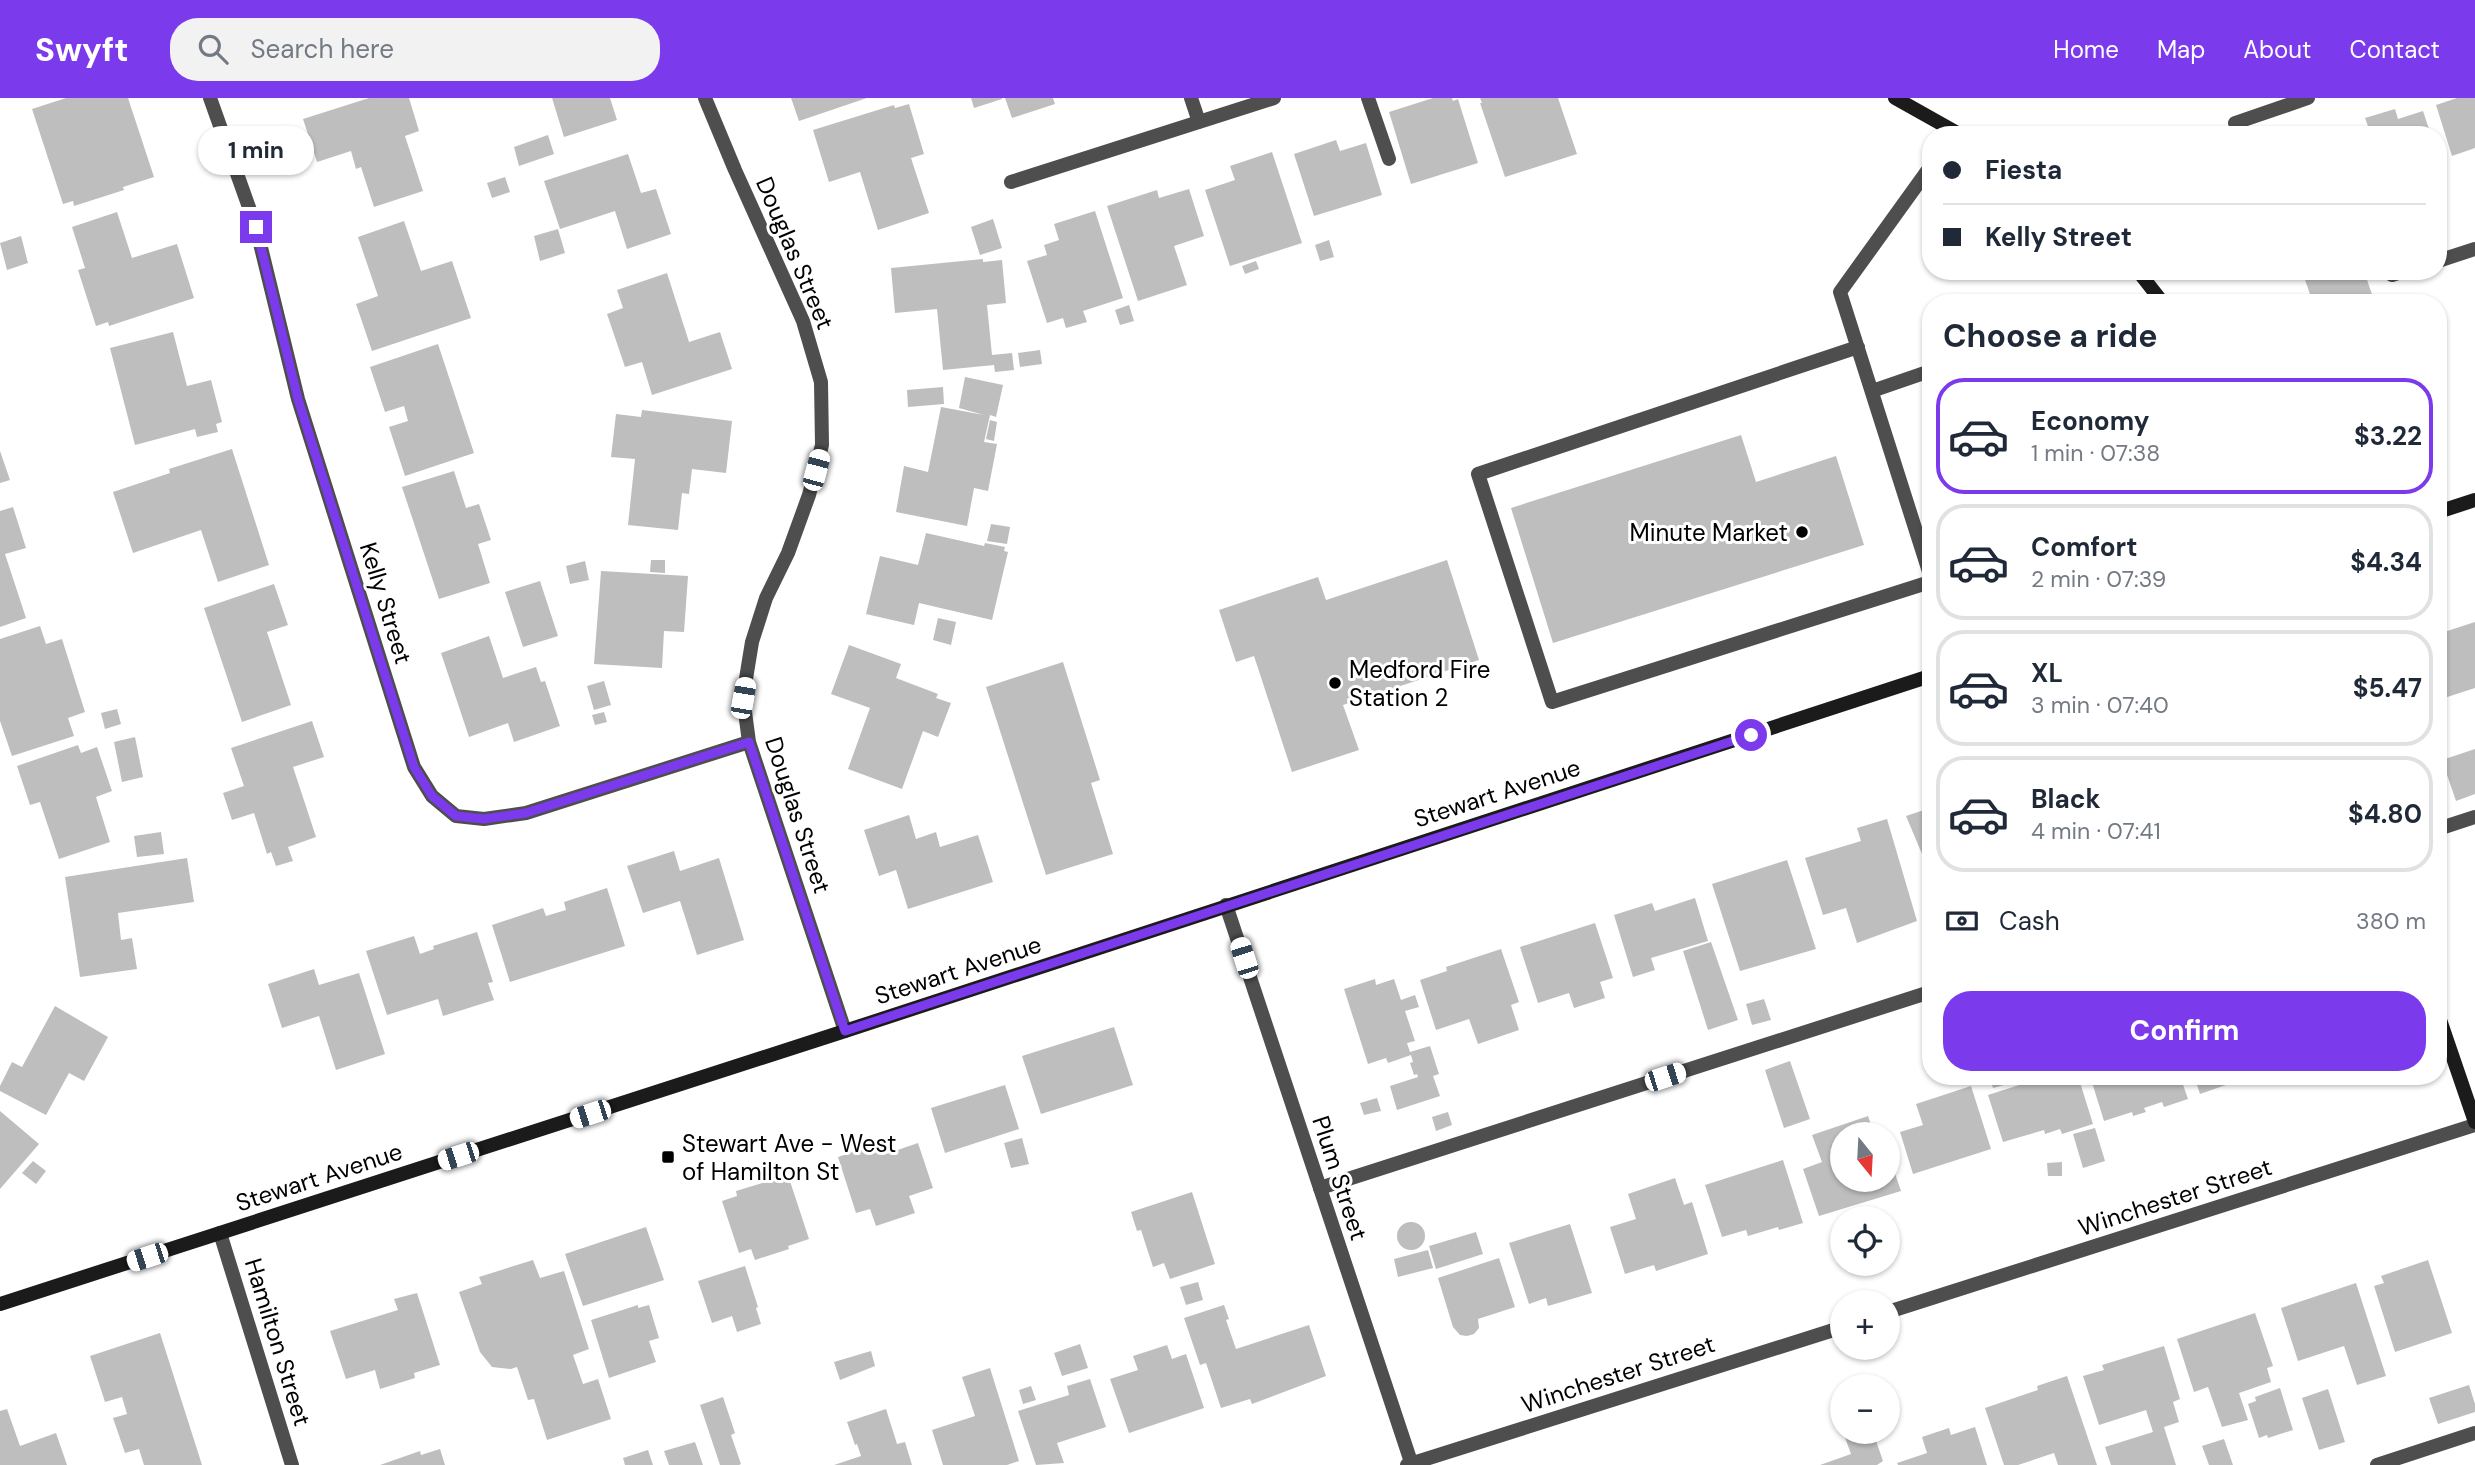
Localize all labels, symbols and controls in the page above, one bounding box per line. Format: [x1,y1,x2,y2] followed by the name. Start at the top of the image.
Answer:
[170,18,660,81] search box
[35,28,128,71] text: Swyft
[194,30,232,68] icon: search
[250,32,394,66] text: Search here
[2053,34,2119,65] text: Home
[2157,34,2205,65] text: Map
[2243,34,2312,65] text: About
[2350,34,2440,65] text: Contact
[198,125,314,174] callout: 1 min
[228,135,284,165] text: 1 min
[1985,153,2062,187] text: Fiesta
[749,172,841,334] street label: Douglas Street
[240,211,272,243] route end
[1985,220,2132,254] text: Kelly Street
[1943,315,2158,357] text: Choose a ride
[2031,404,2149,438] text: Economy
[1947,405,2010,468] icon: car
[2354,419,2422,453] text: $3.22
[2031,438,2160,468] text: 1 min · 07:38
[801,447,832,493] car
[1629,517,1788,548] place label: Minute Market
[1794,524,1810,540] marker: Minute Market
[2031,530,2137,564] text: Comfort
[1947,531,2010,594] icon: car
[353,539,419,667] street label: Kelly Street
[2350,545,2422,579] text: $4.34
[2031,564,2166,594] text: 2 min · 07:39
[1349,654,1490,713] place label: Medford Fire Station 2
[2031,656,2063,690] text: XL
[1947,657,2010,720] icon: car
[2353,671,2422,705] text: $5.47
[730,675,757,721] car
[1327,675,1343,691] marker: Medford Fire Station 2
[2031,690,2169,720] text: 3 min · 07:40
[1735,719,1767,751] route start
[758,733,838,897] street label: Douglas Street
[1410,751,1584,835] street label: Stewart Avenue
[2031,782,2101,816] text: Black
[1947,783,2010,846] icon: car
[2348,797,2422,831] text: $4.80
[2031,816,2161,846] text: 4 min · 07:41
[1943,902,1981,940] icon: cash
[1999,904,2060,938] text: Cash
[2356,906,2426,936] text: 380 m
[871,928,1045,1012] street label: Stewart Avenue
[1228,935,1261,981] car
[1943,991,2426,1071] button: Confirm
[1642,1061,1689,1093] car
[567,1098,614,1130] car
[1305,1112,1375,1244] street label: Plum Street
[1830,1122,1900,1192] north arrow
[1830,1122,1900,1444] map controls
[682,1128,896,1187] place label: Stewart Ave - West of Hamilton St
[232,1135,406,1219] street label: Stewart Avenue
[435,1140,482,1172] car
[660,1149,676,1165] marker: Stewart Ave - West of Hamilton St
[2074,1151,2276,1243] street label: Winchester Street
[1830,1206,1900,1276] button: locate
[124,1241,171,1273] car
[238,1255,318,1429] street label: Hamilton Street
[1830,1290,1900,1360] button: +
[1517,1328,1719,1420] street label: Winchester Street
[1830,1374,1900,1444] button: −

